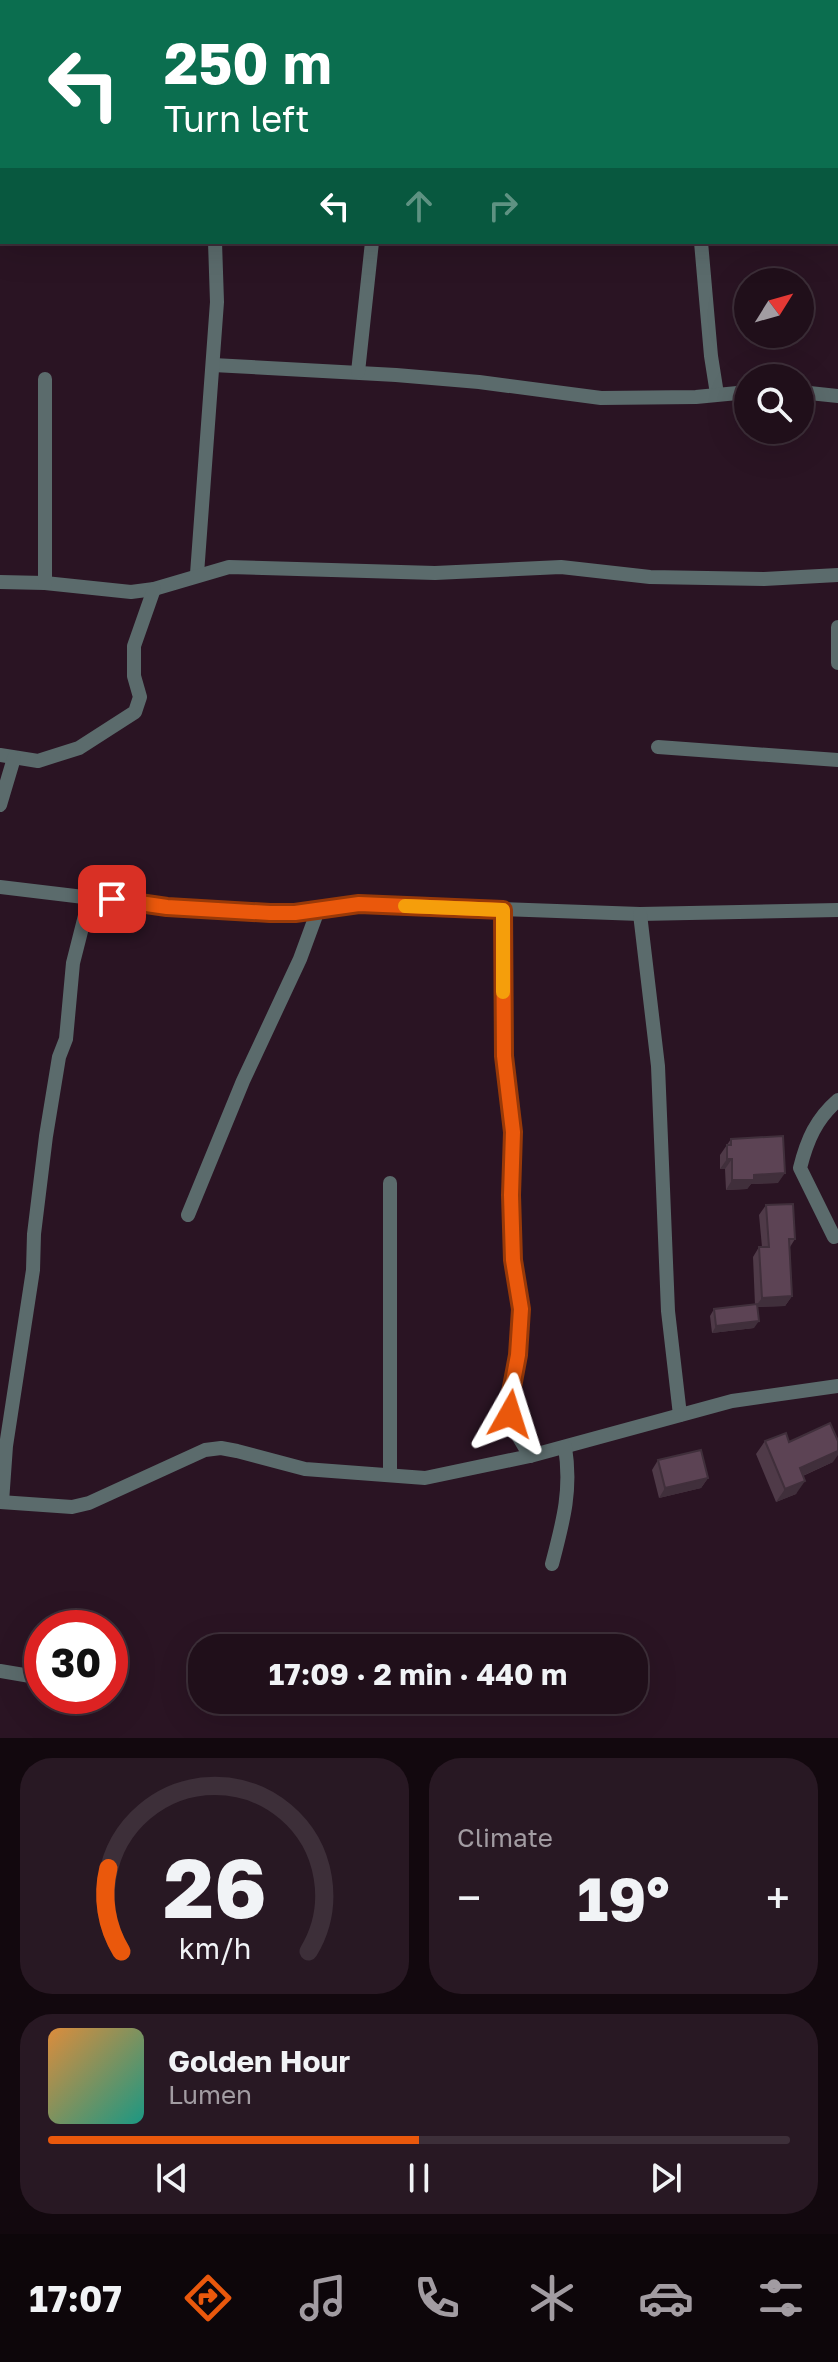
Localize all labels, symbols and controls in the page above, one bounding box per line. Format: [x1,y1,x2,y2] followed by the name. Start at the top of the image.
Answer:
[164,29,332,96] text: 250 m
[32,32,136,136] icon: left
[164,97,310,140] text: Turn left
[313,184,357,228] icon: left
[397,184,441,228] icon: ahead
[481,184,525,228] icon: right
[734,268,814,348] north arrow
[734,268,814,444] map controls
[734,364,814,444] button: search
[78,865,146,933] pin
[90,877,134,921] icon: arrive
[468,1372,552,1456] position arrow
[24,1610,128,1714] speed limit sign: 30
[269,1656,567,1692] text: 17:09 · 2 min · 440 m
[457,1822,553,1853] text: Climate
[163,1836,266,1936] text: 26
[577,1862,670,1934] text: 19°
[457,1871,481,1924] text: −
[766,1871,790,1924] text: +
[178,1931,251,1965] text: km/h
[168,2043,350,2079] text: Golden Hour
[168,2079,252,2110] text: Lumen
[150,2156,194,2200] icon: previous
[397,2156,441,2200] icon: pause
[644,2156,688,2200] icon: next
[180,2270,236,2326] icon: directions
[295,2270,351,2326] icon: music
[409,2270,465,2326] icon: phone
[524,2270,580,2326] icon: climate
[638,2270,694,2326] icon: car
[753,2270,809,2326] icon: filters
[29,2277,122,2320] text: 17:07

